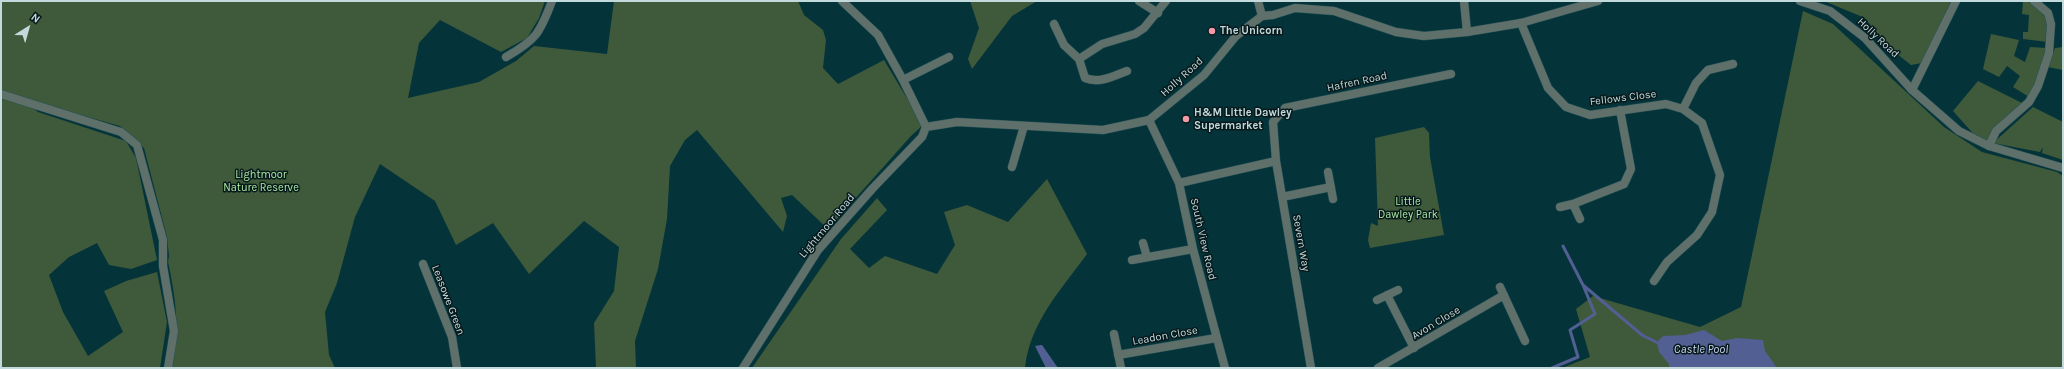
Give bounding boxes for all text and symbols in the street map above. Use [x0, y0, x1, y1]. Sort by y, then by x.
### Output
north arrow [8, 8, 48, 48]
text: N [28, 10, 43, 26]
street label: Holly Road [1854, 15, 1902, 61]
place label: The Unicorn [1220, 24, 1283, 38]
marker: The Unicorn [1207, 26, 1217, 36]
street label: Holly Road [1158, 55, 1206, 99]
street label: Hafren Road [1326, 69, 1388, 95]
street label: Fellows Close [1589, 87, 1657, 109]
place label: H&M Little Dawley Supermarket [1194, 106, 1292, 132]
marker: H&M Little Dawley Supermarket [1181, 114, 1191, 124]
park label: Lightmoor Nature Reserve [223, 168, 299, 194]
street label: Lightmoor Road [796, 191, 858, 261]
park label: Little Dawley Park [1378, 195, 1438, 221]
street label: South View Road [1187, 197, 1219, 281]
street label: Severn Way [1290, 214, 1312, 272]
street label: Leasowe Green [429, 263, 467, 337]
street label: Avon Close [1409, 303, 1463, 343]
street label: Leadon Close [1131, 324, 1199, 348]
water label: Castle Pool [1674, 343, 1728, 357]

